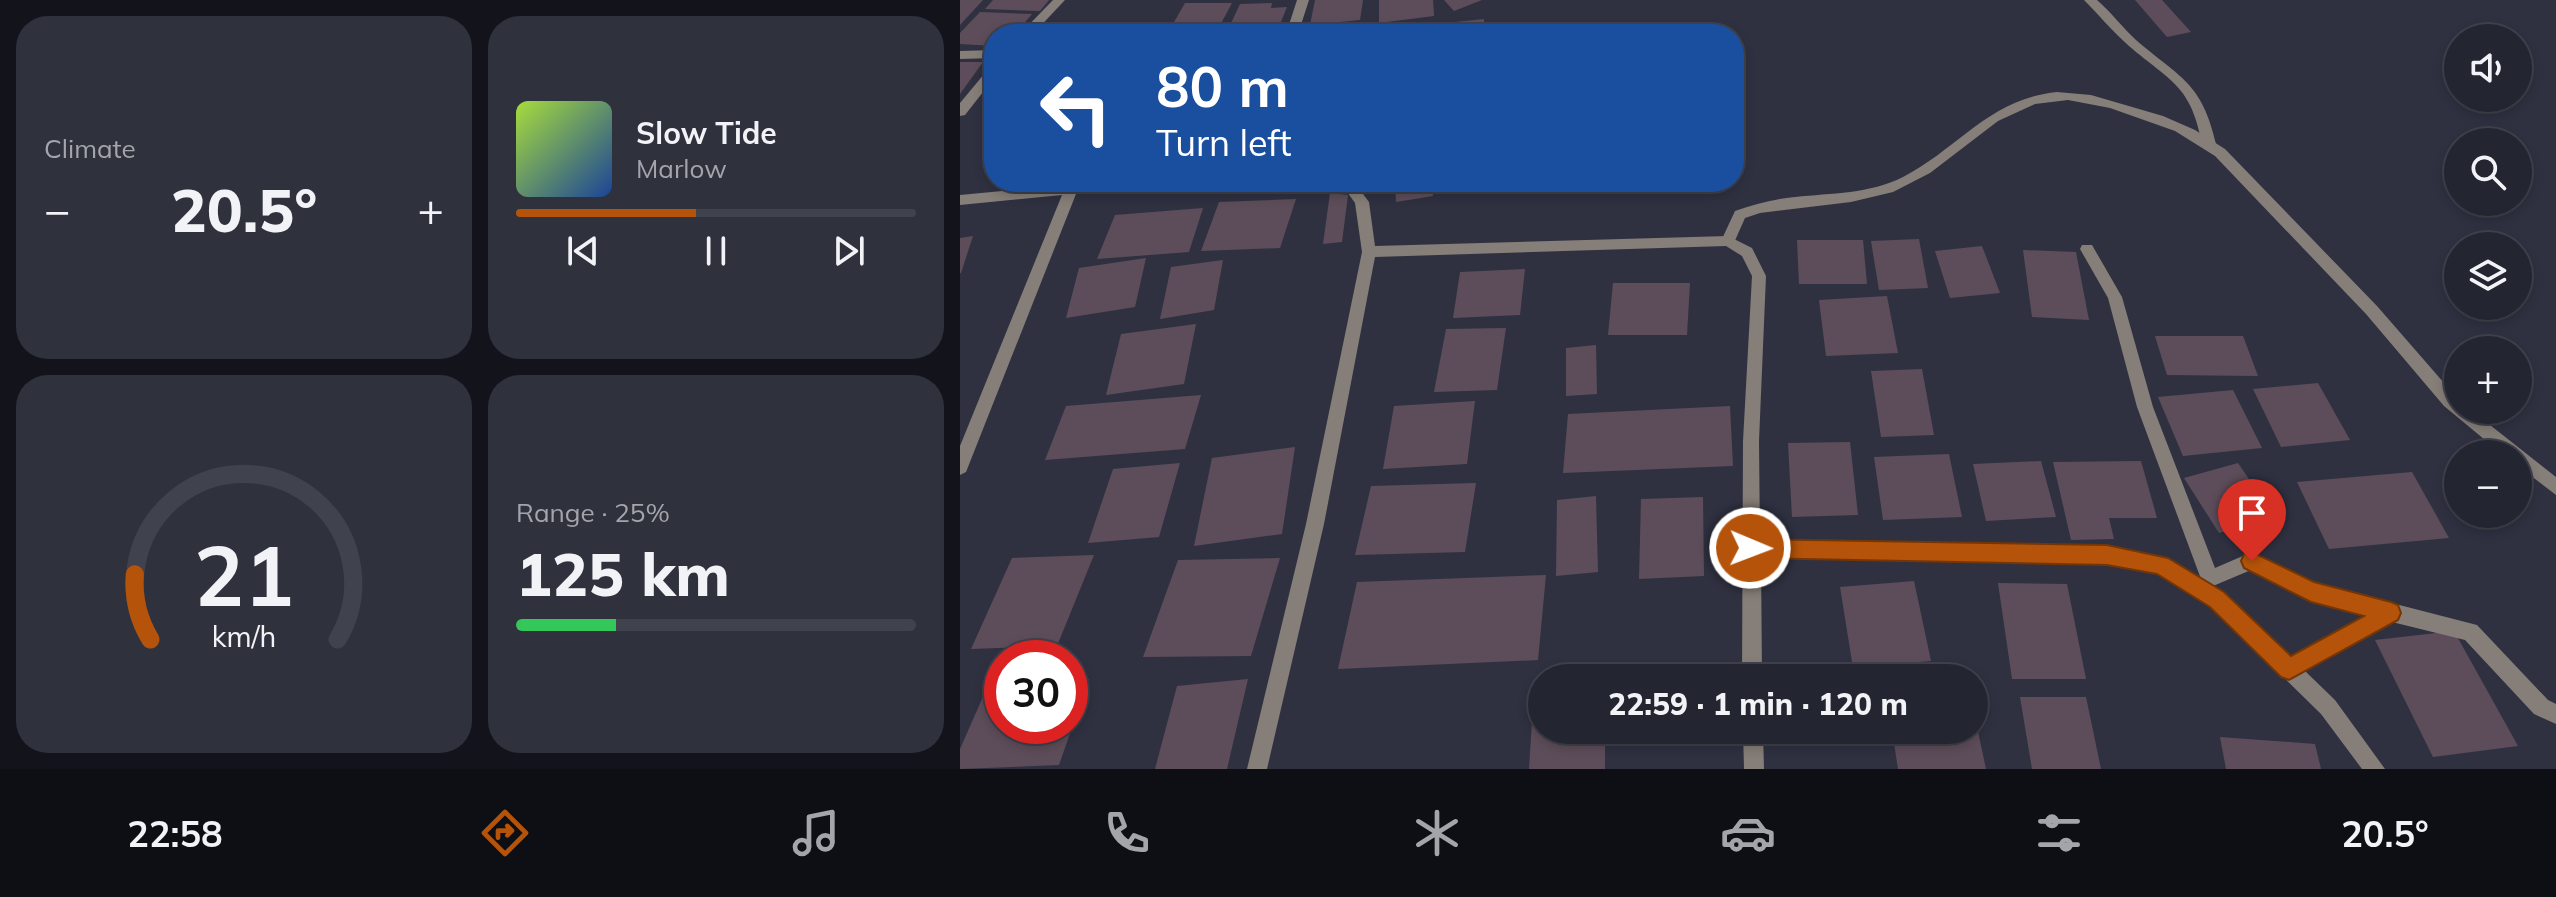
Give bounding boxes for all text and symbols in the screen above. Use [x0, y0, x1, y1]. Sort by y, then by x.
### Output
map controls [2444, 24, 2532, 528]
button: sound [2444, 24, 2532, 112]
text: 80 m [1156, 51, 1289, 121]
icon: left [1024, 56, 1128, 160]
text: Slow Tide [636, 114, 777, 152]
text: Turn left [1156, 120, 1292, 165]
button: search [2444, 128, 2532, 216]
text: Climate [44, 132, 136, 165]
text: Marlow [636, 152, 727, 185]
text: 20.5° [171, 172, 317, 247]
text: − [44, 182, 70, 237]
text: + [418, 182, 444, 237]
icon: previous [561, 229, 605, 273]
icon: pause [694, 229, 738, 273]
icon: next [827, 229, 871, 273]
button: layers [2444, 232, 2532, 320]
button: + [2444, 336, 2532, 424]
button: − [2444, 440, 2532, 528]
pin [2218, 479, 2286, 561]
icon: arrive [2230, 491, 2274, 535]
text: Range · 25% [516, 496, 670, 529]
position arrow [1708, 506, 1792, 590]
text: 21 [194, 521, 294, 626]
text: 125 km [516, 536, 730, 611]
text: km/h [212, 618, 276, 654]
speed limit sign: 30 [984, 640, 1088, 744]
text: 22:59 · 1 min · 120 m [1608, 685, 1908, 723]
icon: directions [477, 805, 533, 861]
icon: music [788, 805, 844, 861]
icon: phone [1099, 805, 1155, 861]
icon: climate [1409, 805, 1465, 861]
icon: car [1720, 805, 1776, 861]
icon: filters [2031, 805, 2087, 861]
text: 22:58 [127, 811, 223, 856]
text: 20.5° [2341, 811, 2429, 856]

